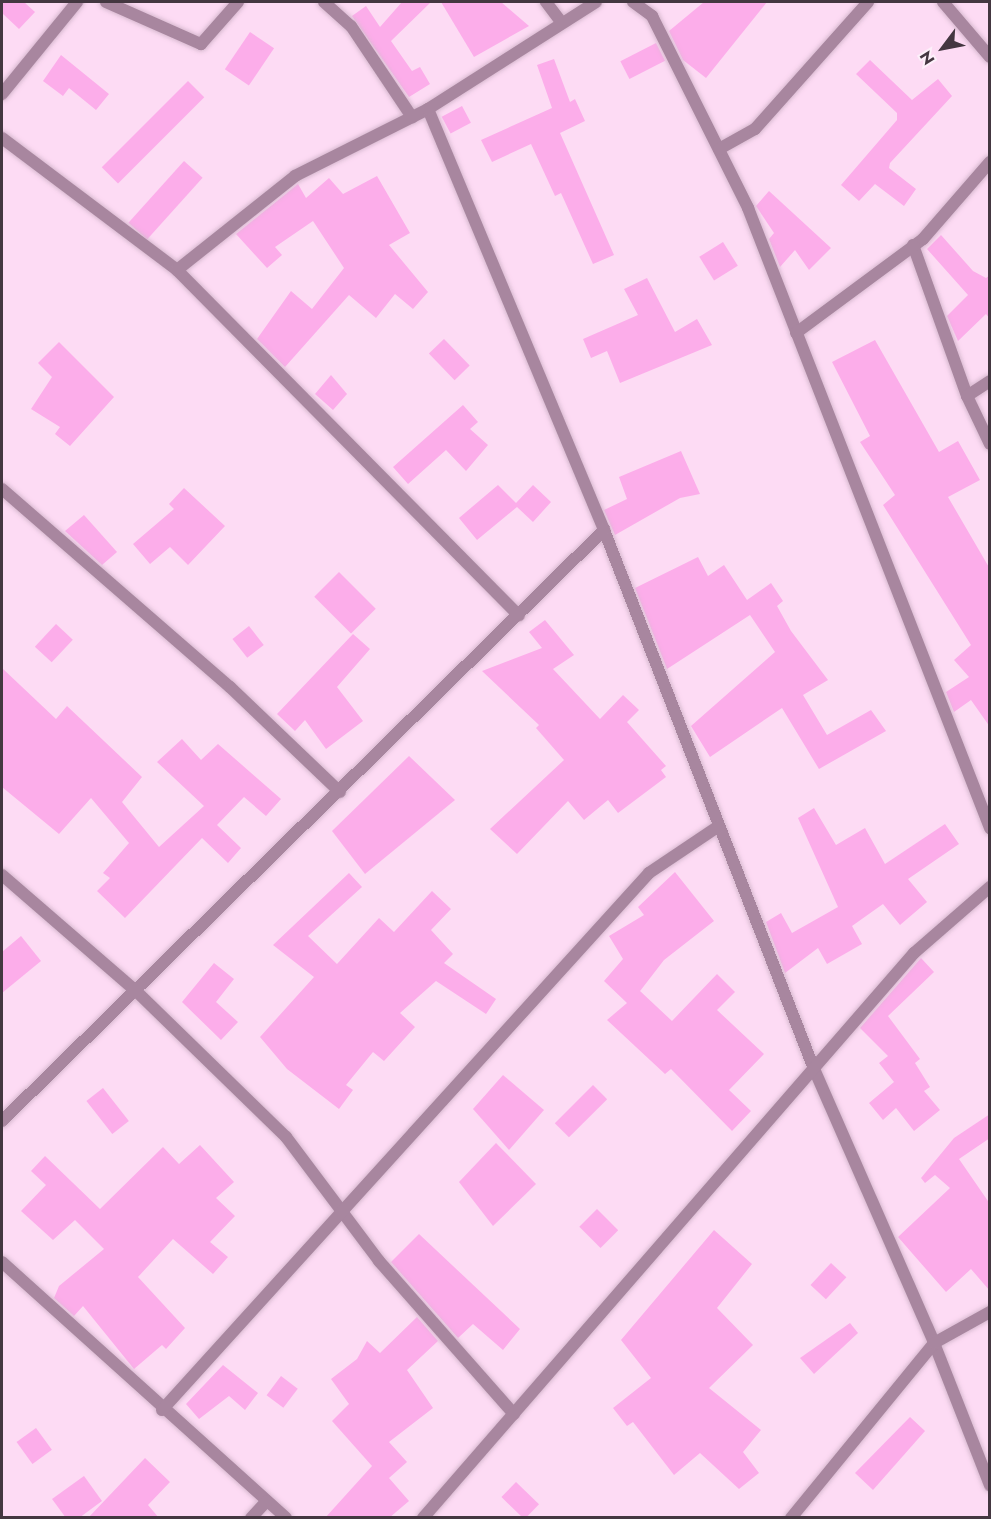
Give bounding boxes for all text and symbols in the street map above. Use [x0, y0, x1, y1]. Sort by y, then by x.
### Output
north arrow [913, 18, 973, 78]
text: N [914, 46, 940, 69]

